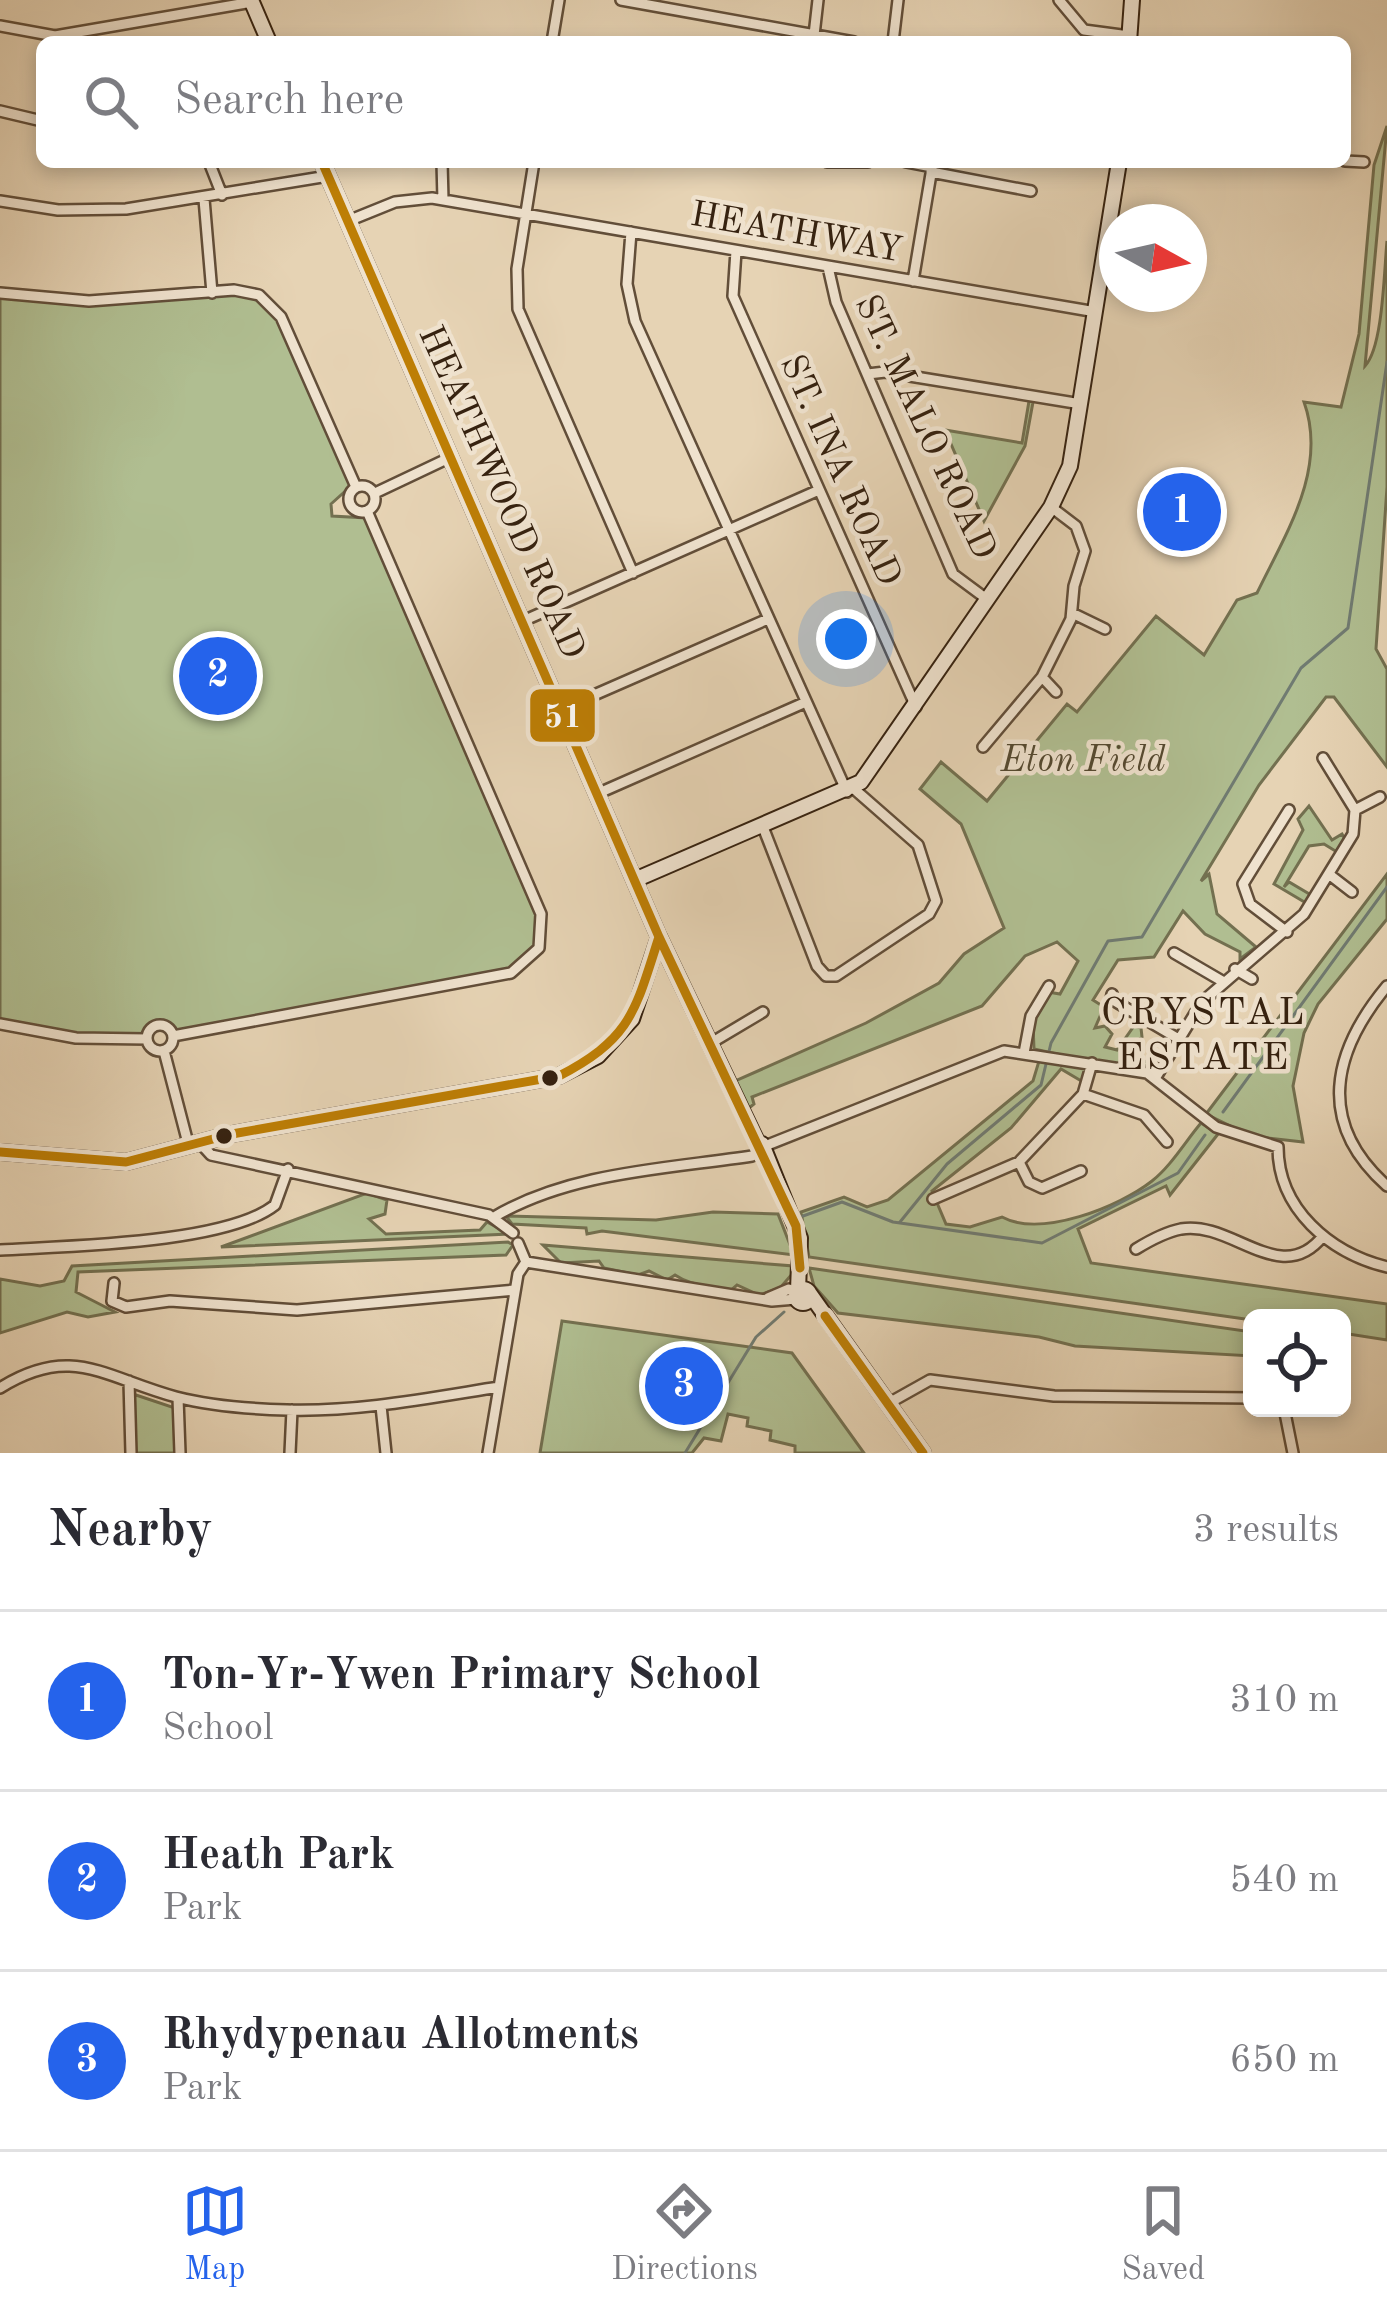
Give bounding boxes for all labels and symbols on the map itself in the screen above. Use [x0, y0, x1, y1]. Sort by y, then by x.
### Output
street label: HEATHWAY [687, 198, 905, 270]
north arrow [1099, 204, 1207, 312]
street label: ST. MALO ROAD [847, 290, 1001, 566]
street label: HEATHWOOD ROAD [410, 321, 590, 665]
street label: ST. INA ROAD [772, 350, 906, 592]
pin: 1 [1143, 467, 1221, 557]
your location [816, 609, 876, 669]
pin: 2 [179, 631, 257, 721]
line badge: 51 [528, 687, 597, 744]
text: 51 [544, 702, 582, 735]
park label: Eton Field [1000, 744, 1166, 780]
district label: CRYSTAL ESTATE [1101, 994, 1307, 1078]
unlabelled marker [539, 1067, 561, 1089]
unlabelled marker [213, 1125, 235, 1147]
pin: 3 [645, 1341, 723, 1431]

